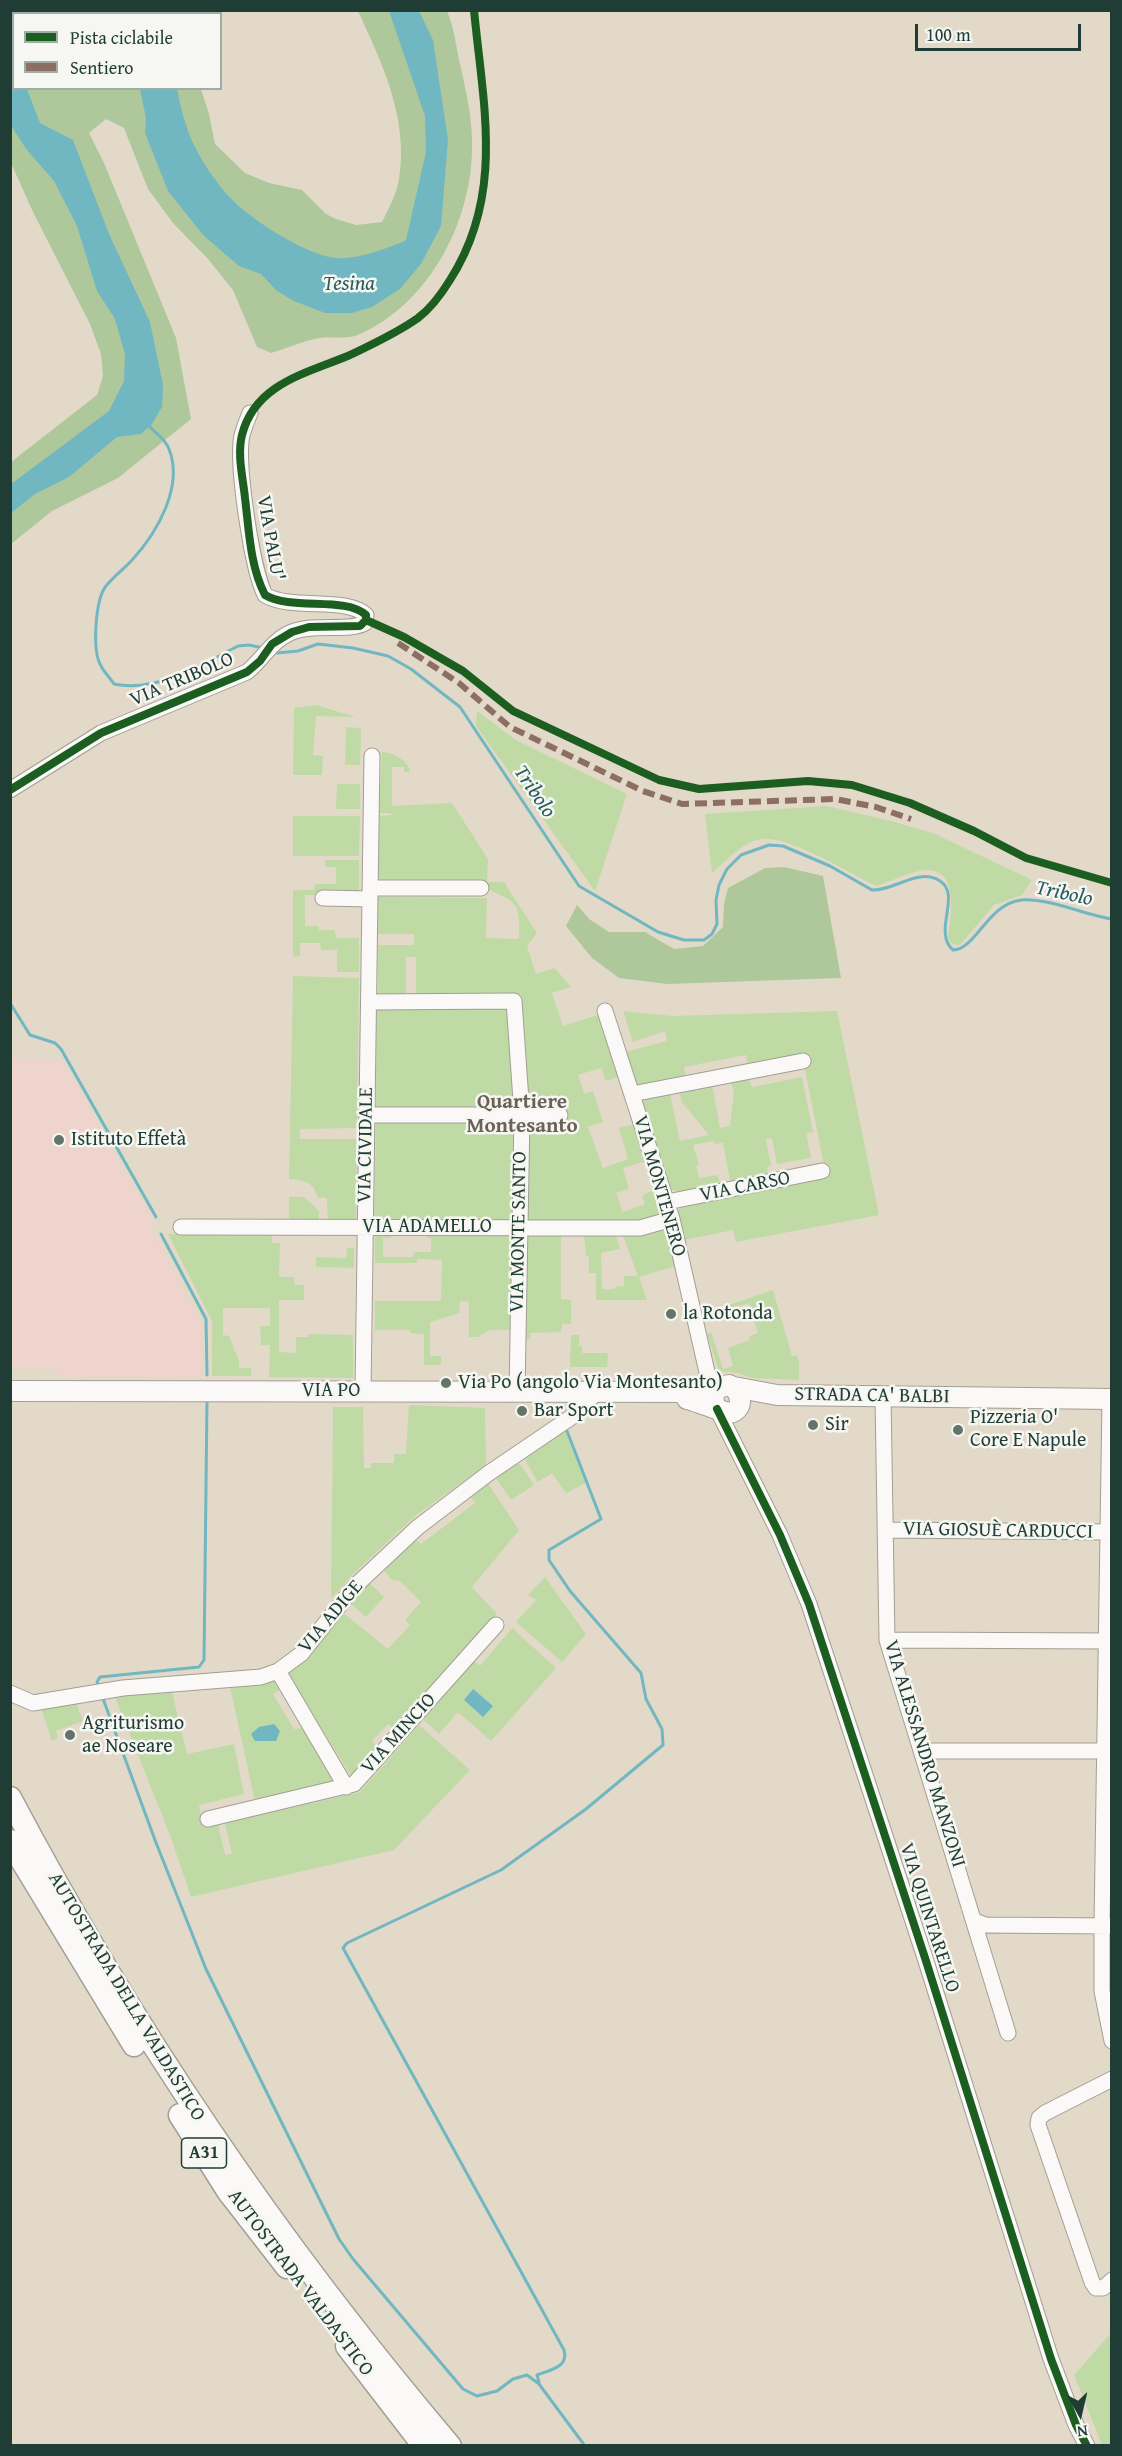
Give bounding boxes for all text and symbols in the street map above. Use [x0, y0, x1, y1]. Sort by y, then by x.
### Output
legend [12, 12, 222, 90]
scale bar [918, 12, 1084, 50]
text: 100 m [926, 21, 971, 48]
text: Pista ciclabile [70, 24, 173, 51]
text: Sentiero [70, 54, 134, 81]
water label: Tesina [323, 272, 375, 298]
street label: VIA PALU' [251, 494, 289, 582]
street label: VIA TRIBOLO [127, 647, 237, 713]
water label: Tribolo [507, 761, 561, 823]
water label: Tribolo [1033, 876, 1095, 912]
street label: VIA CIVIDALE [353, 1087, 379, 1203]
district label: Quartiere Montesanto [466, 1090, 578, 1140]
street label: VIA MONTENERO [627, 1113, 691, 1259]
place label: Istituto Effetà [71, 1128, 186, 1152]
marker: Istituto Effetà [52, 1133, 66, 1147]
street label: VIA MONTE SANTO [506, 1151, 532, 1313]
street label: VIA CARSO [698, 1166, 792, 1208]
street label: VIA ADAMELLO [362, 1215, 492, 1239]
place label: la Rotonda [683, 1302, 773, 1326]
marker: la Rotonda [664, 1307, 678, 1321]
place label: Via Po (angolo Via Montesanto) [458, 1371, 723, 1395]
marker: Via Po (angolo Via Montesanto) [439, 1376, 453, 1390]
street label: VIA PO [302, 1379, 360, 1403]
street label: STRADA CA' BALBI [794, 1383, 950, 1409]
place label: Bar Sport [534, 1399, 614, 1423]
marker: Bar Sport [515, 1404, 529, 1418]
place label: Pizzeria O' Core E Napule [970, 1406, 1086, 1453]
place label: Sir [825, 1413, 849, 1437]
marker: Sir [806, 1418, 820, 1432]
marker: Pizzeria O' Core E Napule [951, 1423, 965, 1437]
street label: VIA GIOSUÈ CARDUCCI [903, 1517, 1093, 1545]
street label: VIA ADIGE [293, 1576, 369, 1658]
street label: VIA ALESSANDRO MANZONI [878, 1638, 970, 1870]
street label: VIA MINCIO [356, 1689, 442, 1779]
place label: Agriturismo ae Noseare [82, 1712, 184, 1759]
marker: Agriturismo ae Noseare [63, 1728, 77, 1742]
street label: VIA QUINTARELLO [894, 1840, 964, 1996]
street label: AUTOSTRADA DELLA VALDASTICO [42, 1868, 210, 2126]
road number: A31 [182, 2138, 226, 2168]
street label: AUTOSTRADA VALDASTICO [222, 2185, 378, 2381]
north arrow [1050, 2384, 1110, 2444]
text: N [1076, 2419, 1089, 2444]

